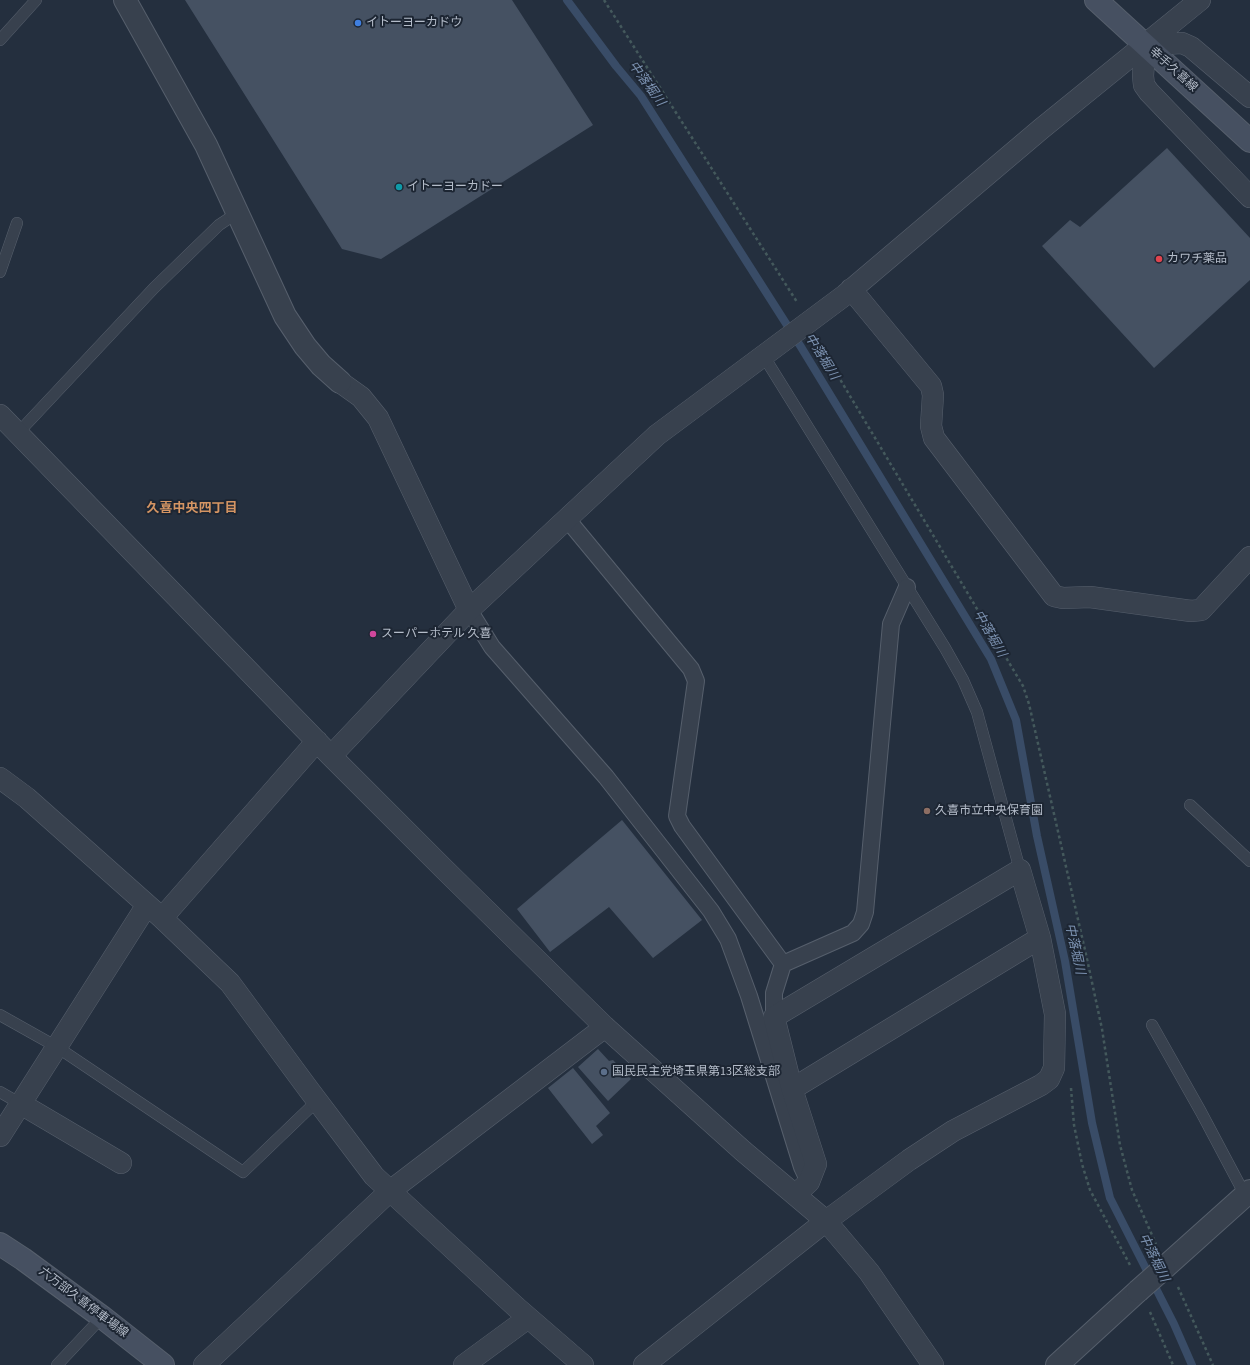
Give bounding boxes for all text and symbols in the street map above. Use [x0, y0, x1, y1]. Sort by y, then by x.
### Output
place label: イトーヨーカドウ [366, 16, 462, 30]
marker: イトーヨーカドウ [353, 18, 363, 28]
street label: 幸手久喜線 [1146, 45, 1200, 95]
water label: 中落堀川 [624, 58, 668, 110]
place label: イトーヨーカドー [407, 180, 503, 194]
marker: イトーヨーカドー [394, 182, 404, 192]
place label: カワチ薬品 [1167, 252, 1227, 266]
marker: カワチ薬品 [1154, 254, 1164, 264]
water label: 中落堀川 [801, 331, 841, 383]
district label: 久喜中央四丁目 [147, 501, 237, 517]
water label: 中落堀川 [969, 608, 1009, 660]
place label: スーパーホテル 久喜 [381, 627, 491, 641]
marker: スーパーホテル 久喜 [368, 629, 378, 639]
place label: 久喜市立中央保育園 [935, 804, 1043, 818]
marker: 久喜市立中央保育園 [922, 806, 932, 816]
water label: 中落堀川 [1061, 922, 1087, 976]
place label: 国民民主党埼玉県第13区総支部 [612, 1065, 780, 1079]
marker: 国民民主党埼玉県第13区総支部 [599, 1067, 609, 1077]
water label: 中落堀川 [1135, 1231, 1171, 1285]
street label: 六万部久喜停車場線 [36, 1265, 130, 1341]

